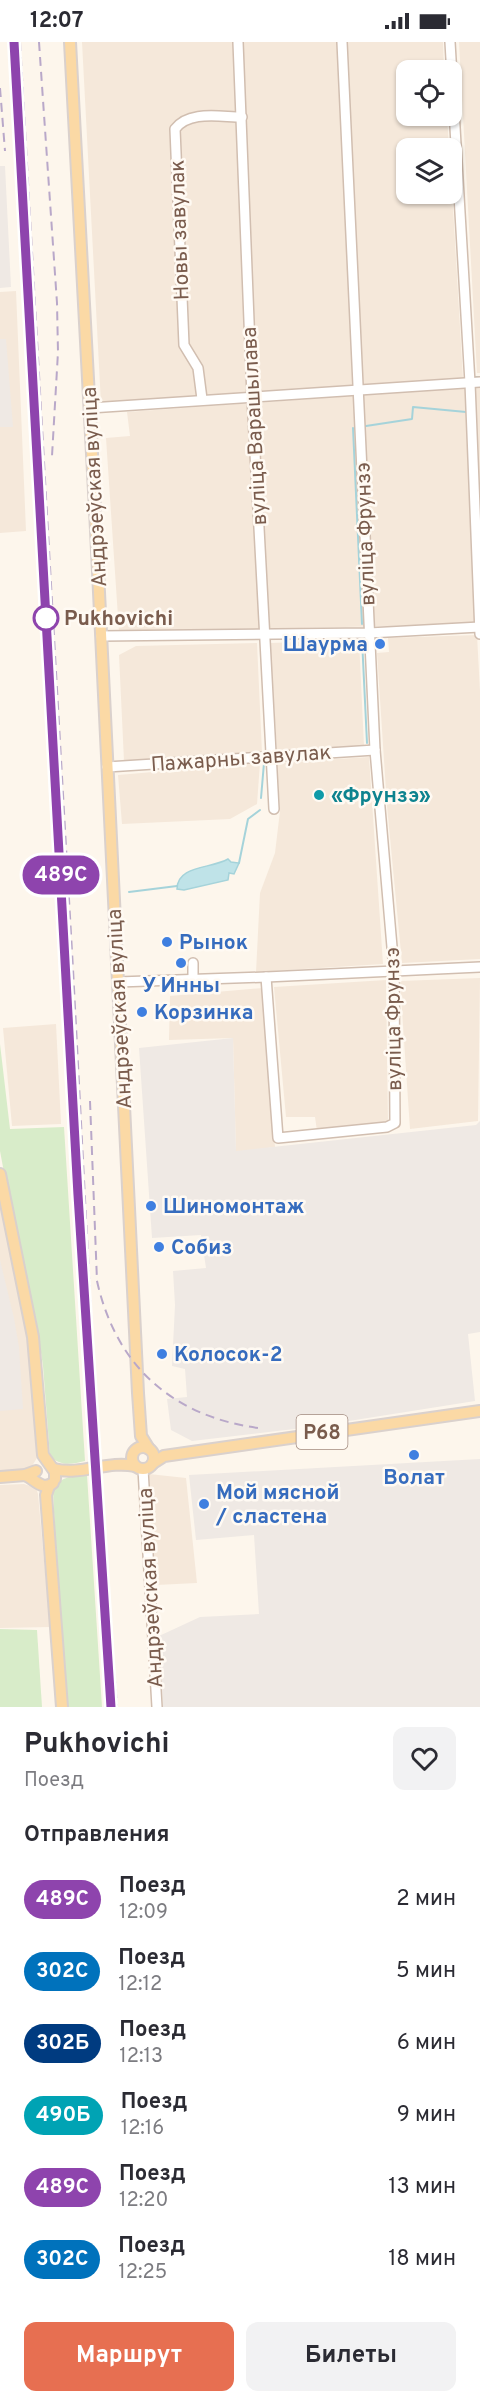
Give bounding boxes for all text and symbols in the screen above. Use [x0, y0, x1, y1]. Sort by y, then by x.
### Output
text: 12:07 [30, 8, 83, 35]
map controls [396, 60, 462, 204]
button: locate [396, 60, 462, 126]
button: layers [396, 138, 462, 204]
street label: Новы завулак [165, 159, 196, 301]
street label: вуліца Варашылава [237, 326, 274, 526]
street label: Андрэеўская вуліца [77, 386, 114, 588]
street label: вуліца Фрунзэ [351, 462, 382, 606]
marker: Pukhovichi [33, 605, 59, 631]
place label: Pukhovichi [64, 606, 173, 633]
place label: Шаурма [283, 632, 368, 659]
marker: Шаурма [373, 637, 387, 651]
street label: Пажарны завулак [150, 740, 332, 779]
place label: «Фрунзэ» [331, 783, 431, 810]
marker: «Фрунзэ» [312, 788, 326, 802]
line badge: 489С [19, 856, 103, 894]
text: 489С [35, 862, 88, 889]
street label: Андрэеўская вуліца [102, 908, 139, 1110]
place label: Рынок [179, 930, 248, 957]
marker: Рынок [160, 935, 174, 949]
street label: вуліца Фрунзэ [380, 947, 409, 1091]
marker: У Инны [174, 956, 188, 970]
place label: У Инны [142, 973, 220, 1000]
place label: Корзинка [154, 1000, 253, 1027]
marker: Корзинка [135, 1005, 149, 1019]
place label: Шиномонтаж [163, 1194, 304, 1221]
marker: Шиномонтаж [144, 1199, 158, 1213]
place label: Собиз [171, 1235, 232, 1262]
marker: Собиз [152, 1240, 166, 1254]
place label: Колосок-2 [174, 1342, 283, 1369]
marker: Колосок-2 [155, 1347, 169, 1361]
road number: Р68 [296, 1415, 348, 1449]
marker: Волат [407, 1448, 421, 1462]
place label: Волат [383, 1465, 445, 1492]
place label: Мой мясной / сластена [215, 1480, 339, 1531]
street label: Андрэеўская вуліца [133, 1487, 170, 1689]
marker: Мой мясной / сластена [197, 1497, 211, 1511]
text: Pukhovichi [24, 1727, 170, 1763]
button: heart [393, 1727, 456, 1790]
text: Поезд [24, 1768, 84, 1794]
text: Отправления [24, 1822, 169, 1849]
text: Поезд [119, 1873, 186, 1900]
text: 489С [36, 1886, 89, 1913]
text: 2 мин [396, 1886, 456, 1913]
text: 12:09 [119, 1900, 168, 1926]
text: Поезд [118, 1945, 185, 1972]
text: 302С [36, 1958, 88, 1985]
text: 5 мин [396, 1958, 456, 1985]
text: 12:12 [118, 1972, 162, 1998]
text: Поезд [119, 2017, 186, 2044]
text: 302Б [36, 2030, 89, 2057]
text: 6 мин [397, 2030, 456, 2057]
text: 12:13 [119, 2044, 163, 2070]
text: Поезд [121, 2089, 187, 2116]
text: 490Б [36, 2102, 91, 2129]
text: 9 мин [397, 2102, 456, 2129]
text: 12:16 [121, 2116, 164, 2142]
text: Поезд [119, 2161, 186, 2188]
text: 489С [36, 2174, 89, 2201]
text: 13 мин [388, 2174, 456, 2201]
text: 12:20 [119, 2188, 168, 2214]
text: Поезд [118, 2233, 185, 2260]
text: 302С [36, 2246, 88, 2273]
text: 18 мин [388, 2246, 456, 2273]
text: 12:25 [118, 2260, 167, 2286]
button: Маршрут [24, 2322, 234, 2391]
button: Билеты [246, 2322, 456, 2391]

